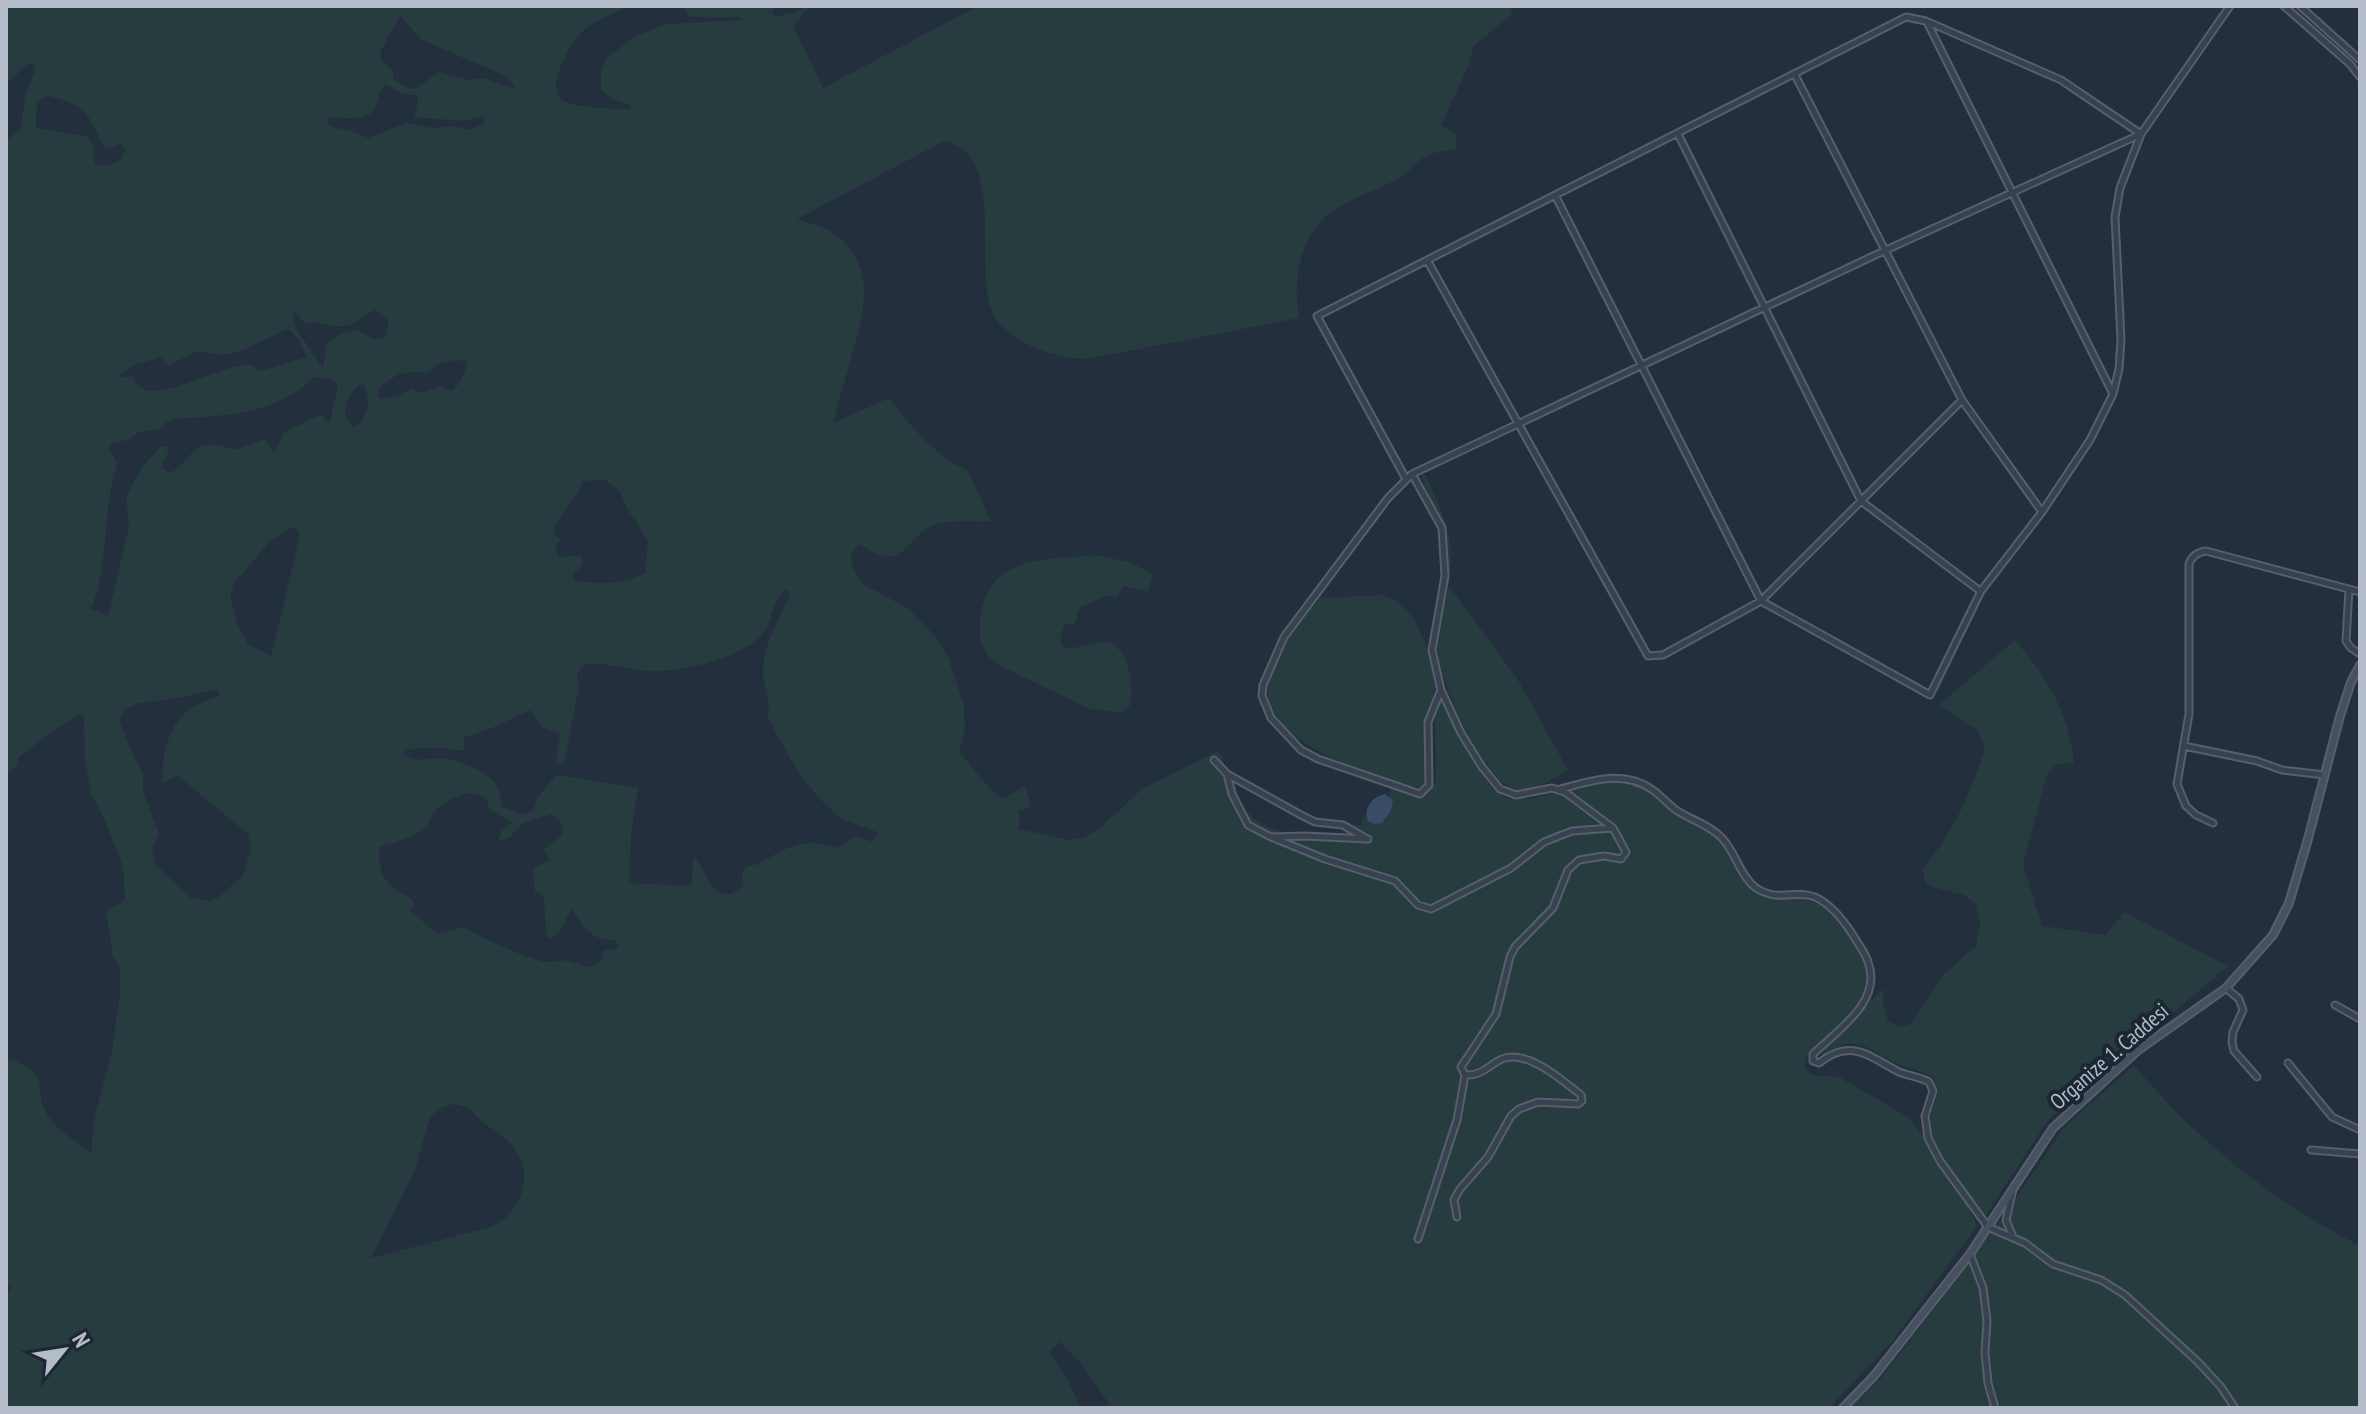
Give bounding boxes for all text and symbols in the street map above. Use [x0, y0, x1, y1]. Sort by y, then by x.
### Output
street label: Organize 1. Caddesi [2044, 997, 2174, 1115]
north arrow [24, 1310, 104, 1390]
text: N [66, 1328, 96, 1352]

